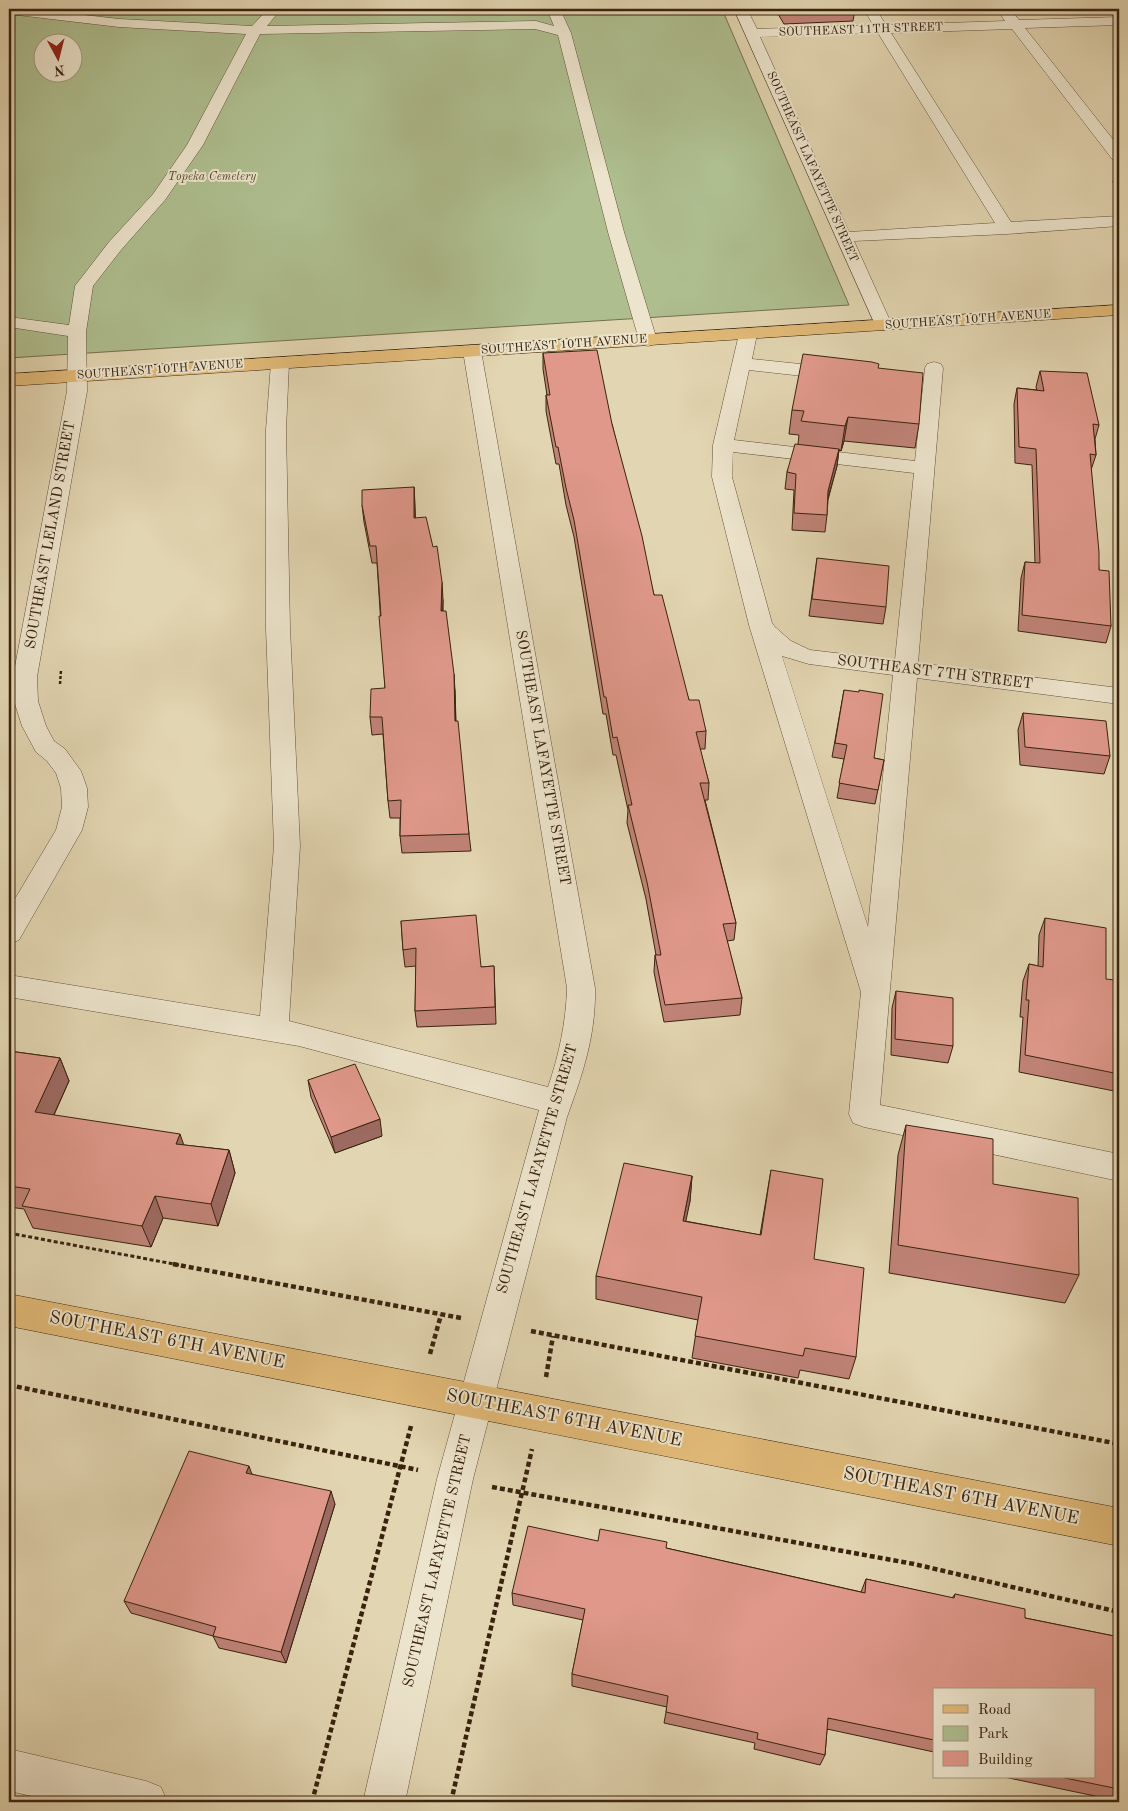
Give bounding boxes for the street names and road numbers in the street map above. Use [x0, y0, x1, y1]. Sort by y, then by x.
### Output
street label: SOUTHEAST 11TH STREET [778, 21, 944, 39]
street label: SOUTHEAST LAFAYETTE STREET [764, 70, 860, 264]
street label: SOUTHEAST 10TH AVENUE [884, 308, 1052, 332]
street label: SOUTHEAST 10TH AVENUE [480, 333, 648, 357]
street label: SOUTHEAST 10TH AVENUE [76, 358, 244, 382]
street label: SOUTHEAST LELAND STREET [24, 420, 78, 650]
street label: SOUTHEAST LAFAYETTE STREET [512, 629, 572, 887]
street label: SOUTHEAST 7TH STREET [836, 654, 1034, 692]
street label: SOUTHEAST LAFAYETTE STREET [495, 1042, 581, 1296]
street label: SOUTHEAST 6TH AVENUE [48, 1308, 286, 1372]
street label: SOUTHEAST 6TH AVENUE [445, 1386, 683, 1450]
street label: SOUTHEAST LAFAYETTE STREET [402, 1433, 474, 1689]
street label: SOUTHEAST 6TH AVENUE [842, 1464, 1080, 1528]

